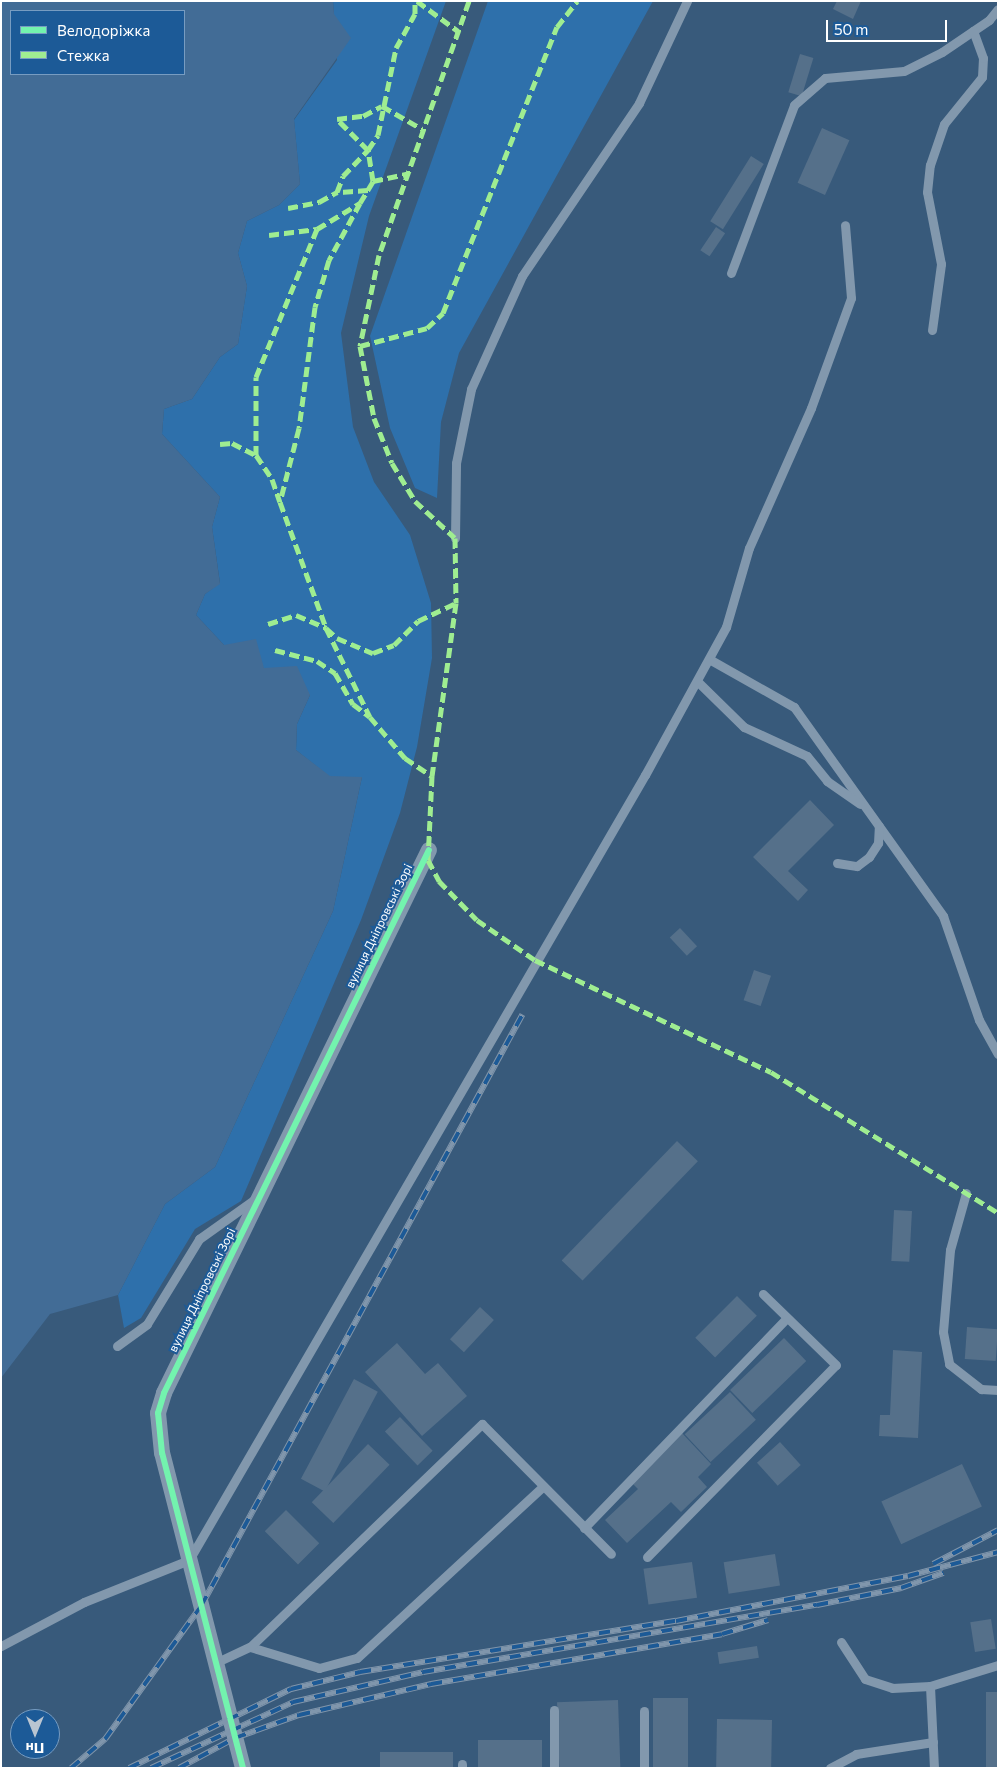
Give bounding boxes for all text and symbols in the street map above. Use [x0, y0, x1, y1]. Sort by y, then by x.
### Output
legend [10, 10, 185, 75]
scale bar [829, 10, 950, 42]
text: 50 m [834, 20, 868, 38]
text: Велодоріжка [57, 21, 150, 39]
text: Стежка [57, 46, 110, 64]
street label: вулиця Дніпровські Зорі [343, 862, 415, 990]
street label: вулиця Дніпровські Зорі [166, 1226, 238, 1354]
north arrow [10, 1709, 60, 1759]
text: Пн [26, 1740, 44, 1757]

